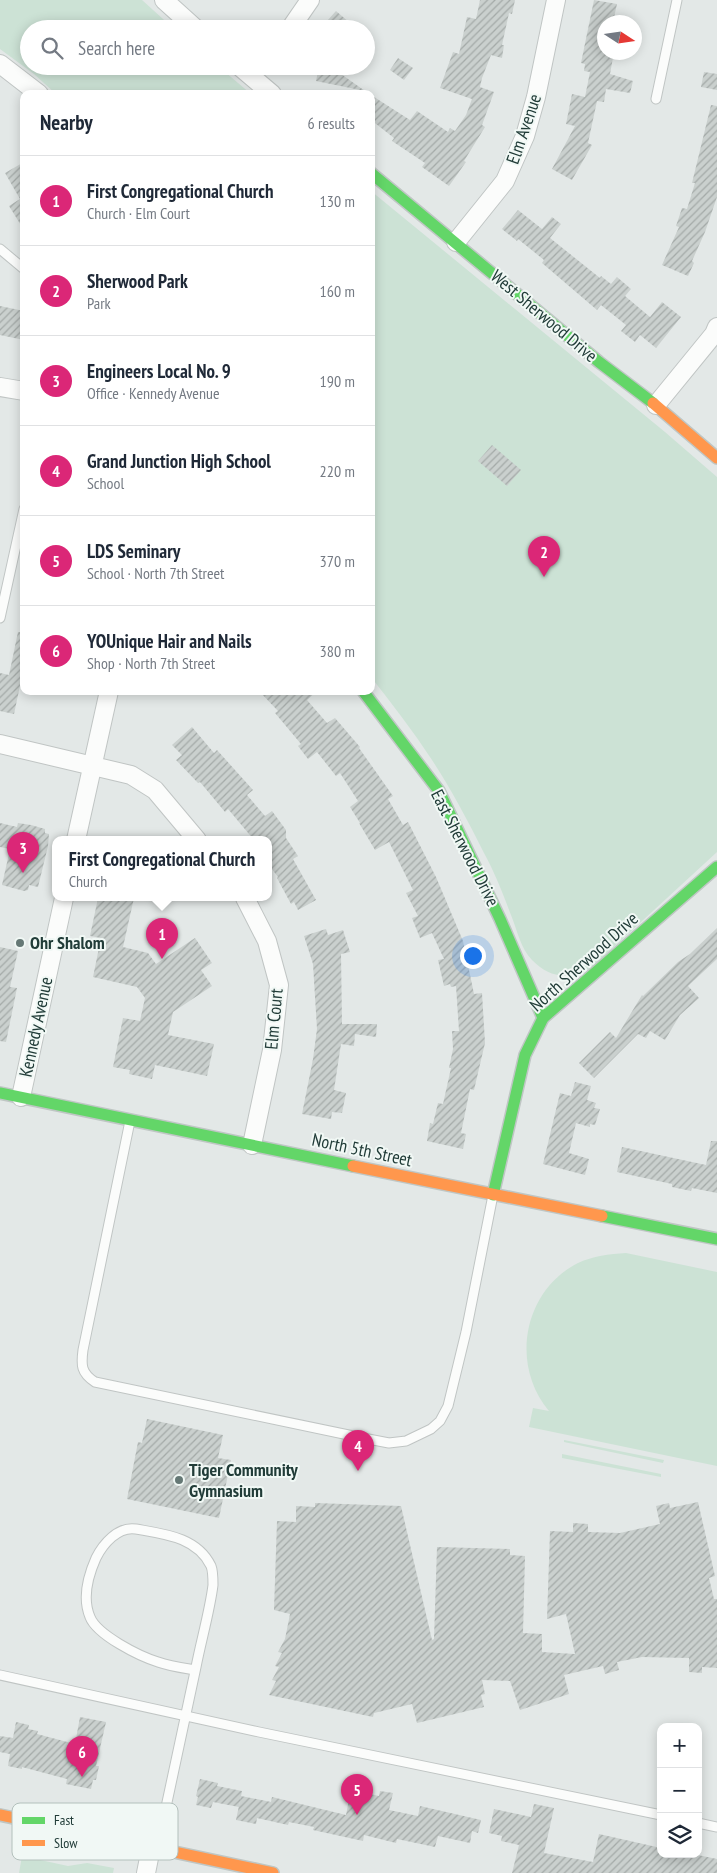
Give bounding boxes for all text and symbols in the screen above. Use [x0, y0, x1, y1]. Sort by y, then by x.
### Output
north arrow [597, 15, 642, 60]
search box [20, 20, 375, 75]
icon: search [38, 34, 66, 62]
text: Search here [78, 36, 155, 60]
street label: Elm Avenue [501, 91, 546, 167]
text: Nearby [40, 109, 93, 136]
text: 6 results [308, 113, 355, 133]
text: First Congregational Church [87, 179, 274, 203]
text: 1 [52, 191, 60, 211]
text: 130 m [320, 191, 355, 211]
text: Church · Elm Court [87, 203, 190, 223]
street label: West Sherwood Drive [486, 264, 602, 367]
text: Sherwood Park [87, 269, 188, 293]
text: 2 [52, 281, 60, 301]
text: 160 m [320, 281, 355, 301]
text: Park [87, 293, 111, 313]
text: Engineers Local No. 9 [87, 359, 231, 383]
text: 3 [52, 371, 60, 391]
text: 190 m [320, 371, 355, 391]
text: Office · Kennedy Avenue [87, 383, 220, 403]
text: Grand Junction High School [87, 449, 271, 473]
text: 4 [52, 461, 60, 481]
text: 220 m [320, 461, 355, 481]
text: School [87, 473, 124, 493]
pin: 2 [528, 536, 560, 577]
text: LDS Seminary [87, 539, 180, 563]
text: 5 [52, 551, 60, 571]
text: 370 m [320, 551, 355, 571]
text: School · North 7th Street [87, 563, 224, 583]
text: YOUnique Hair and Nails [87, 629, 252, 653]
text: 6 [52, 641, 60, 661]
text: 380 m [320, 641, 355, 661]
text: Shop · North 7th Street [87, 653, 215, 673]
street label: East Sherwood Drive [426, 785, 505, 910]
pin: 3 [7, 832, 39, 873]
popup [52, 836, 272, 901]
text: First Congregational Church [69, 847, 255, 871]
text: Church [69, 871, 107, 891]
street label: North Sherwood Drive [525, 907, 643, 1016]
pin: 1 [146, 918, 178, 959]
place label: Ohr Shalom [30, 931, 105, 954]
marker: Ohr Shalom [14, 937, 26, 949]
your location [460, 943, 486, 969]
street label: Kennedy Avenue [14, 975, 57, 1079]
street label: Elm Court [259, 987, 288, 1050]
street label: North 5th Street [310, 1128, 414, 1171]
pin: 4 [342, 1430, 374, 1471]
place label: Tiger Community Gymnasium [189, 1458, 299, 1502]
marker: Tiger Community Gymnasium [173, 1474, 185, 1486]
map controls [657, 1723, 702, 1858]
button: + [657, 1723, 702, 1768]
pin: 6 [66, 1736, 98, 1777]
button: − [657, 1768, 702, 1813]
pin: 5 [341, 1774, 373, 1815]
legend [12, 1803, 178, 1860]
text: Fast [54, 1811, 74, 1829]
button: layers [657, 1813, 702, 1858]
text: Slow [54, 1834, 78, 1852]

